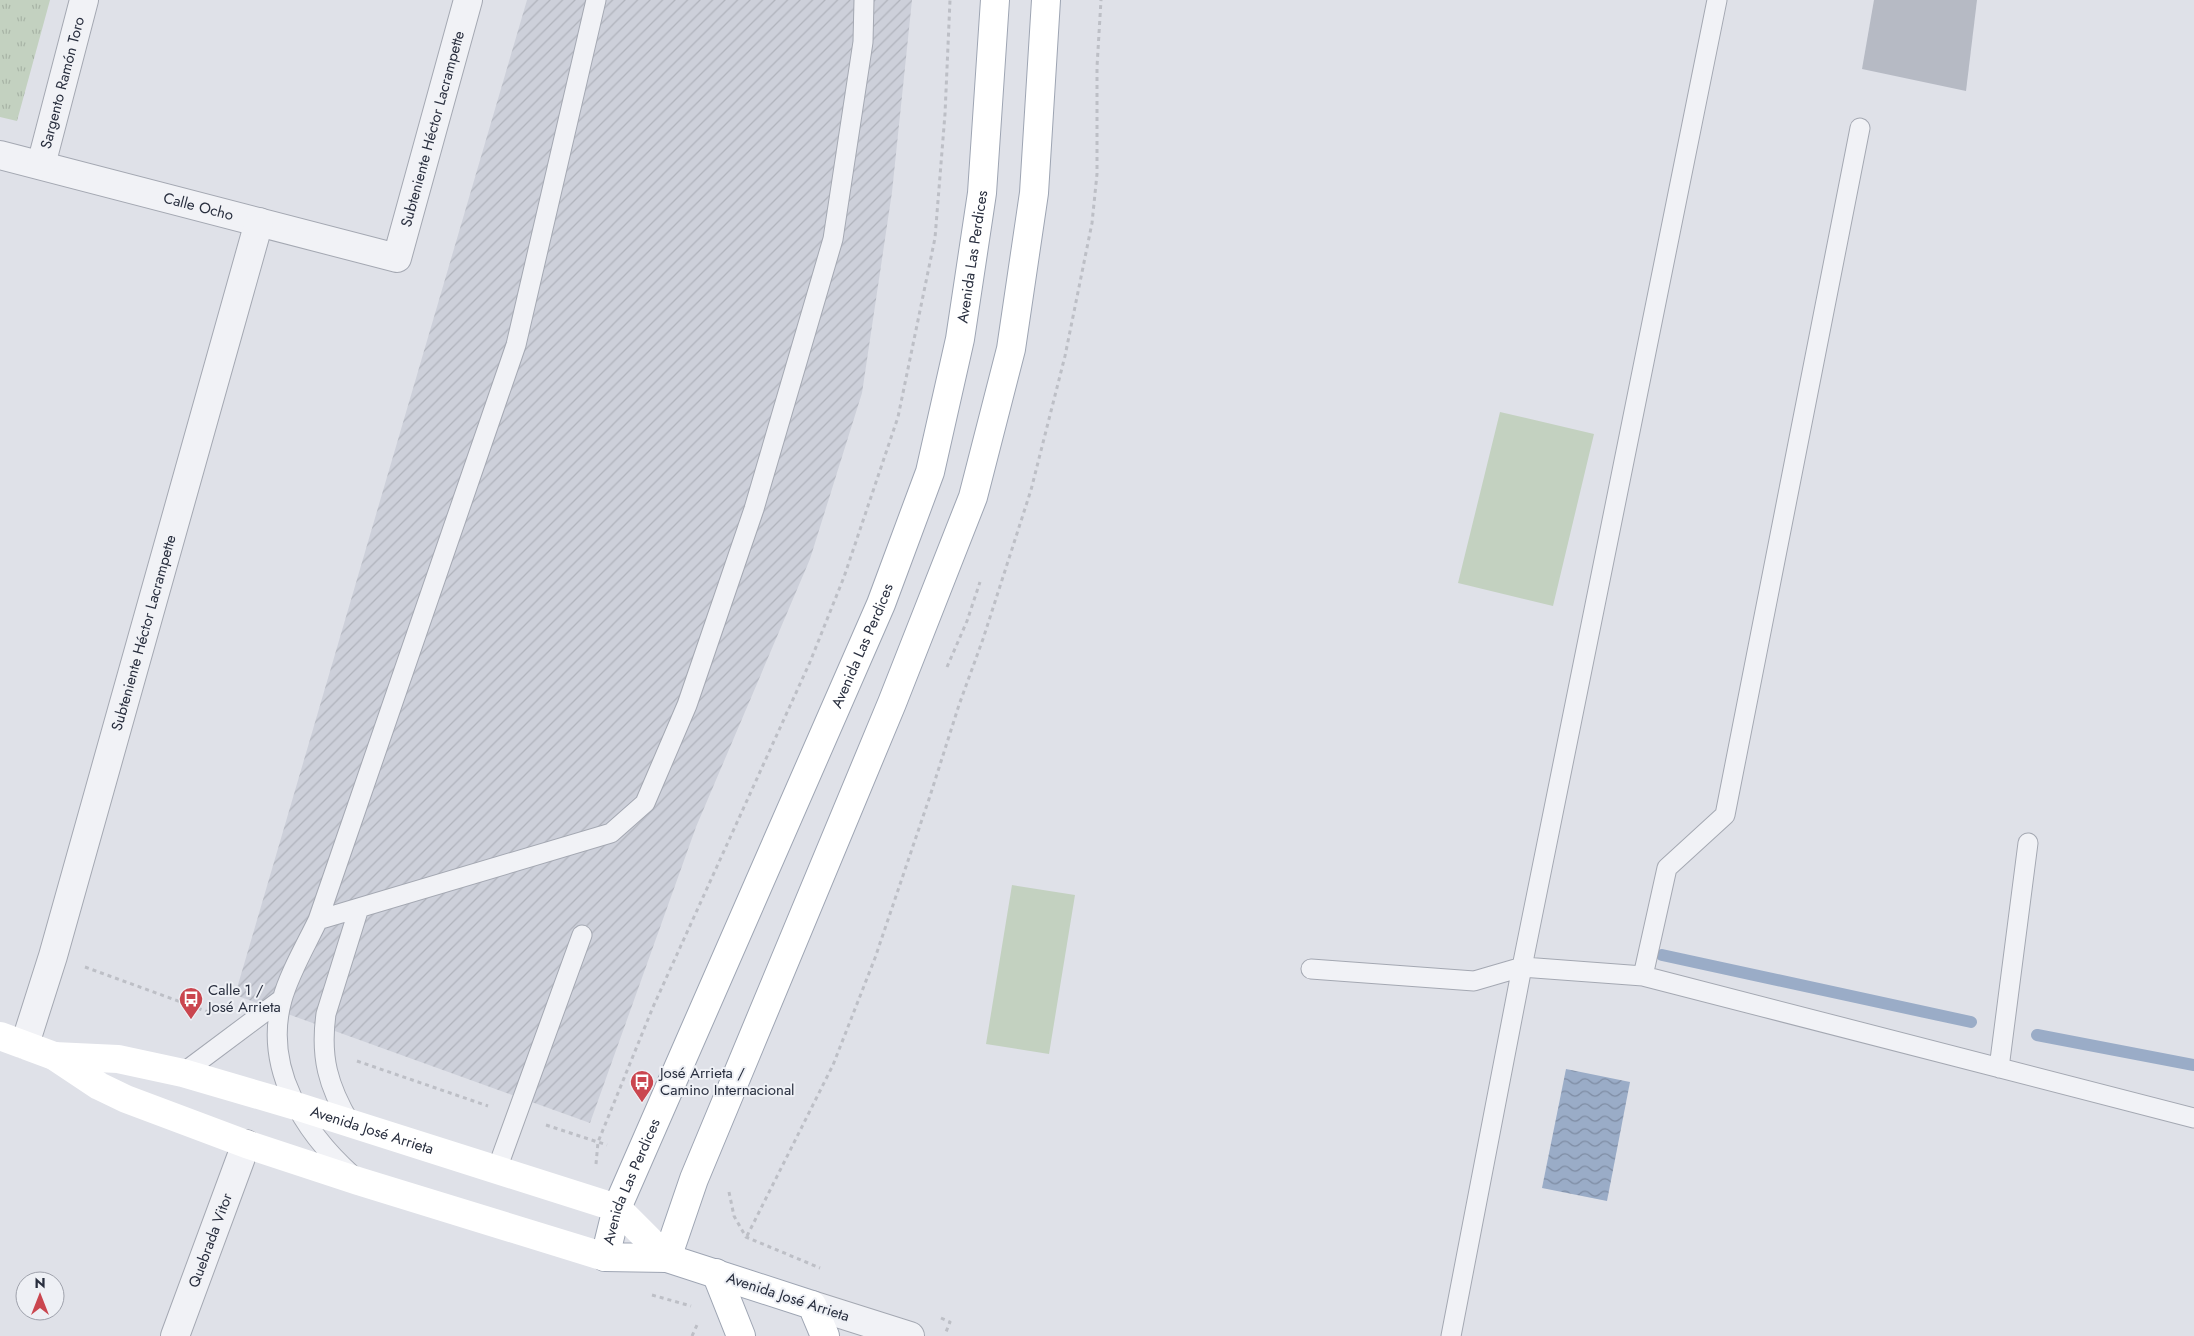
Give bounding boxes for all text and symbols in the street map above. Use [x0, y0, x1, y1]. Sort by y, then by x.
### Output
street label: Sargento Ramón Toro [35, 14, 90, 151]
street label: Subteniente Héctor Lacrampette [395, 28, 470, 230]
street label: Calle Ocho [161, 187, 236, 226]
street label: Avenida Las Perdices [952, 189, 993, 325]
street label: Subteniente Héctor Lacrampette [106, 532, 182, 733]
street label: Avenida Las Perdices [826, 580, 899, 712]
place label: Calle 1 / José Arrieta [206, 979, 281, 1018]
bus stop icon: Calle 1 / José Arrieta [178, 986, 204, 1020]
place label: José Arrieta / Camino Internacional [658, 1062, 795, 1101]
bus stop icon: José Arrieta / Camino Internacional [629, 1069, 655, 1103]
street label: Avenida José Arrieta [308, 1100, 436, 1160]
street label: Avenida Las Perdices [597, 1115, 666, 1247]
street label: Quebrada Vitor [183, 1189, 238, 1291]
street label: Avenida José Arrieta [724, 1267, 852, 1327]
north arrow [15, 1271, 65, 1321]
text: N [34, 1273, 46, 1293]

